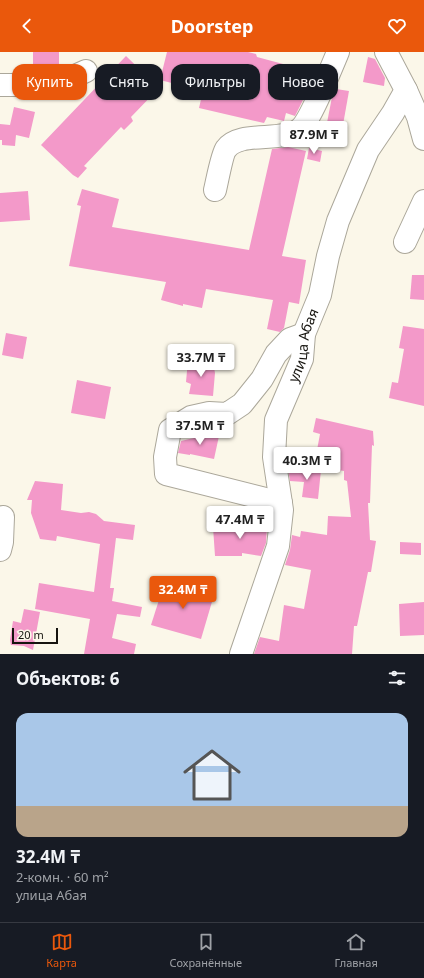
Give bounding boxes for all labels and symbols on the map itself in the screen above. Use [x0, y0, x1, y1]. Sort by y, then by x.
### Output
pin: 87.9M ₸ [277, 121, 351, 155]
street label: улица Абая [283, 305, 323, 385]
pin: 33.7M ₸ [164, 344, 238, 378]
pin: 37.5M ₸ [163, 412, 237, 446]
pin: 40.3M ₸ [270, 447, 344, 481]
pin: 47.4M ₸ [203, 506, 277, 540]
pin: 32.4M ₸ [146, 576, 220, 610]
scale bar [12, 626, 58, 645]

